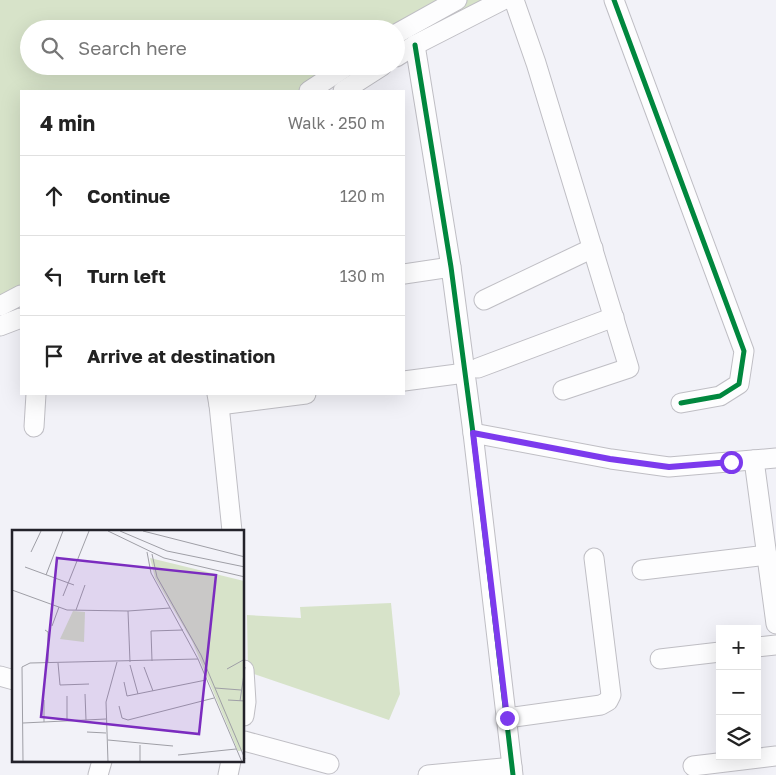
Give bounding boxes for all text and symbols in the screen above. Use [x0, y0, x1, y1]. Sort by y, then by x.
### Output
search box [20, 20, 405, 75]
icon: search [38, 34, 66, 62]
text: Search here [78, 36, 187, 59]
text: 4 min [40, 110, 95, 136]
text: Walk · 250 m [288, 113, 385, 133]
icon: ahead [40, 182, 68, 210]
text: Continue [87, 184, 170, 207]
text: 120 m [340, 186, 385, 206]
icon: left [40, 262, 68, 290]
text: Turn left [87, 264, 166, 287]
text: 130 m [340, 266, 385, 286]
icon: arrive [40, 342, 68, 370]
text: Arrive at destination [87, 344, 275, 367]
route start [720, 451, 743, 474]
inset map [12, 530, 245, 762]
map controls [716, 625, 761, 760]
button: + [716, 625, 761, 670]
button: − [716, 670, 761, 715]
route end [496, 707, 519, 730]
button: layers [716, 715, 761, 760]

